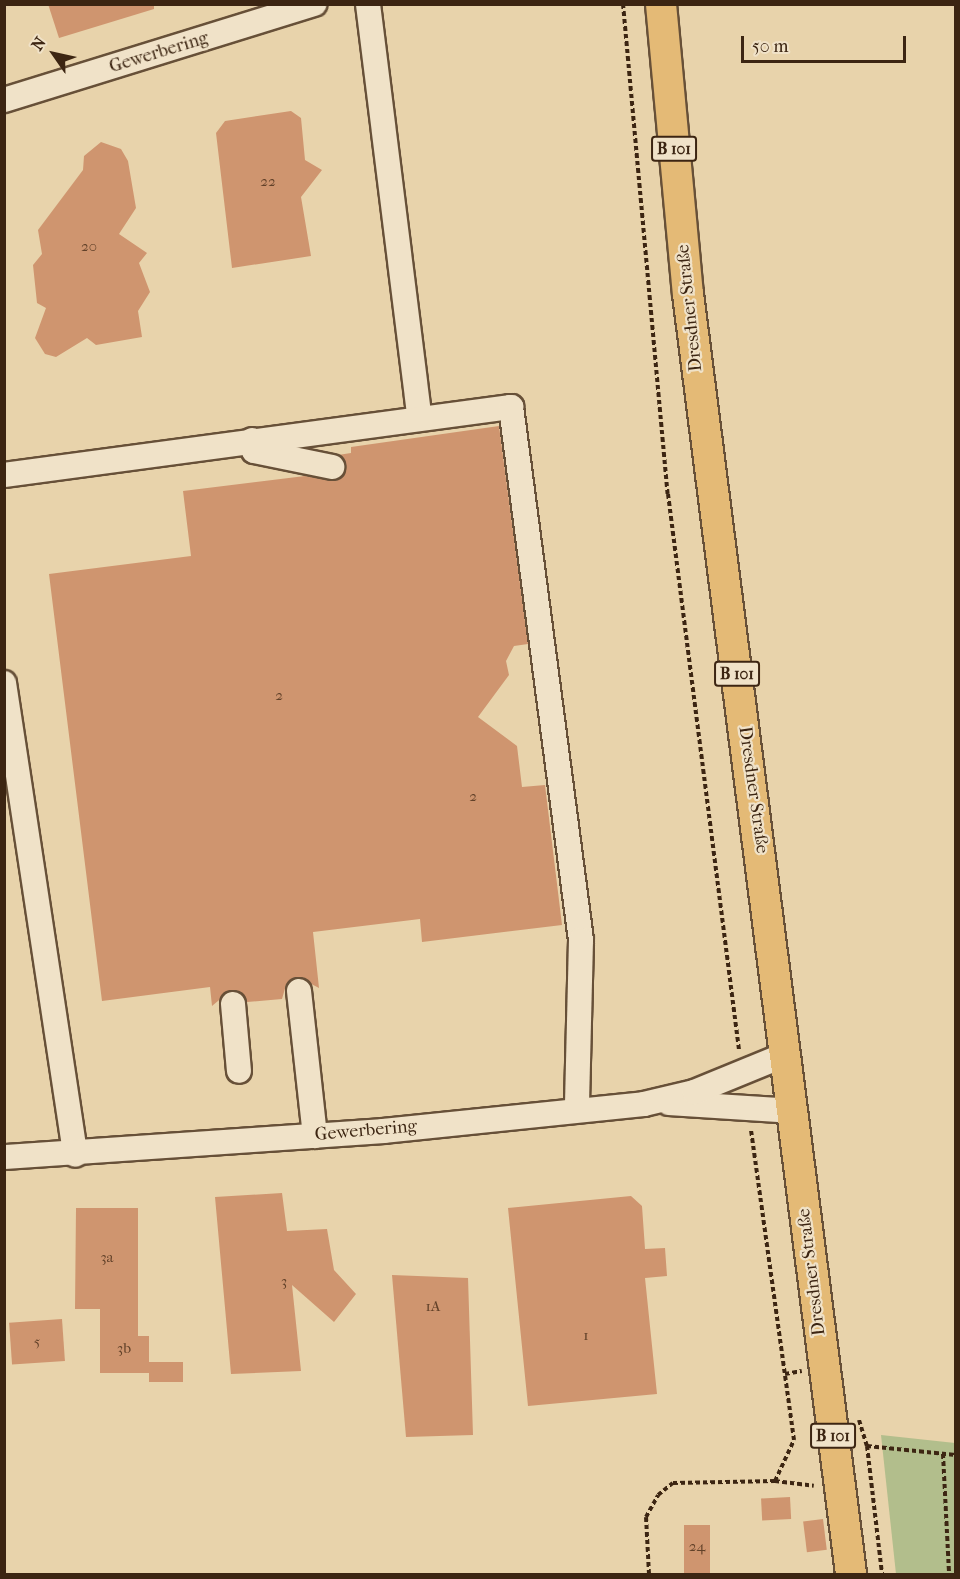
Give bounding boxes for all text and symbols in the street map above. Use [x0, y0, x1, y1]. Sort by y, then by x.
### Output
north arrow [24, 24, 84, 84]
scale bar [744, 24, 909, 62]
street label: Gewerbering [107, 28, 211, 78]
text: N [27, 33, 50, 54]
text: 50 m [752, 36, 788, 57]
road number: B 101 [650, 136, 698, 162]
house number: 22 [260, 173, 276, 191]
house number: 20 [81, 238, 97, 256]
street label: Dresdner Straße [673, 243, 707, 373]
road number: B 101 [713, 661, 761, 687]
house number: 2 [275, 687, 283, 705]
street label: Dresdner Straße [733, 725, 773, 855]
house number: 2 [469, 788, 477, 806]
street label: Gewerbering [314, 1116, 418, 1146]
street label: Dresdner Straße [793, 1207, 831, 1337]
house number: 3a [100, 1249, 114, 1267]
house number: 3 [281, 1273, 287, 1291]
house number: 1A [425, 1298, 441, 1316]
house number: 1 [583, 1327, 589, 1345]
house number: 5 [34, 1333, 40, 1351]
house number: 3b [117, 1340, 131, 1358]
road number: B 101 [809, 1423, 857, 1449]
house number: 24 [689, 1538, 705, 1556]

